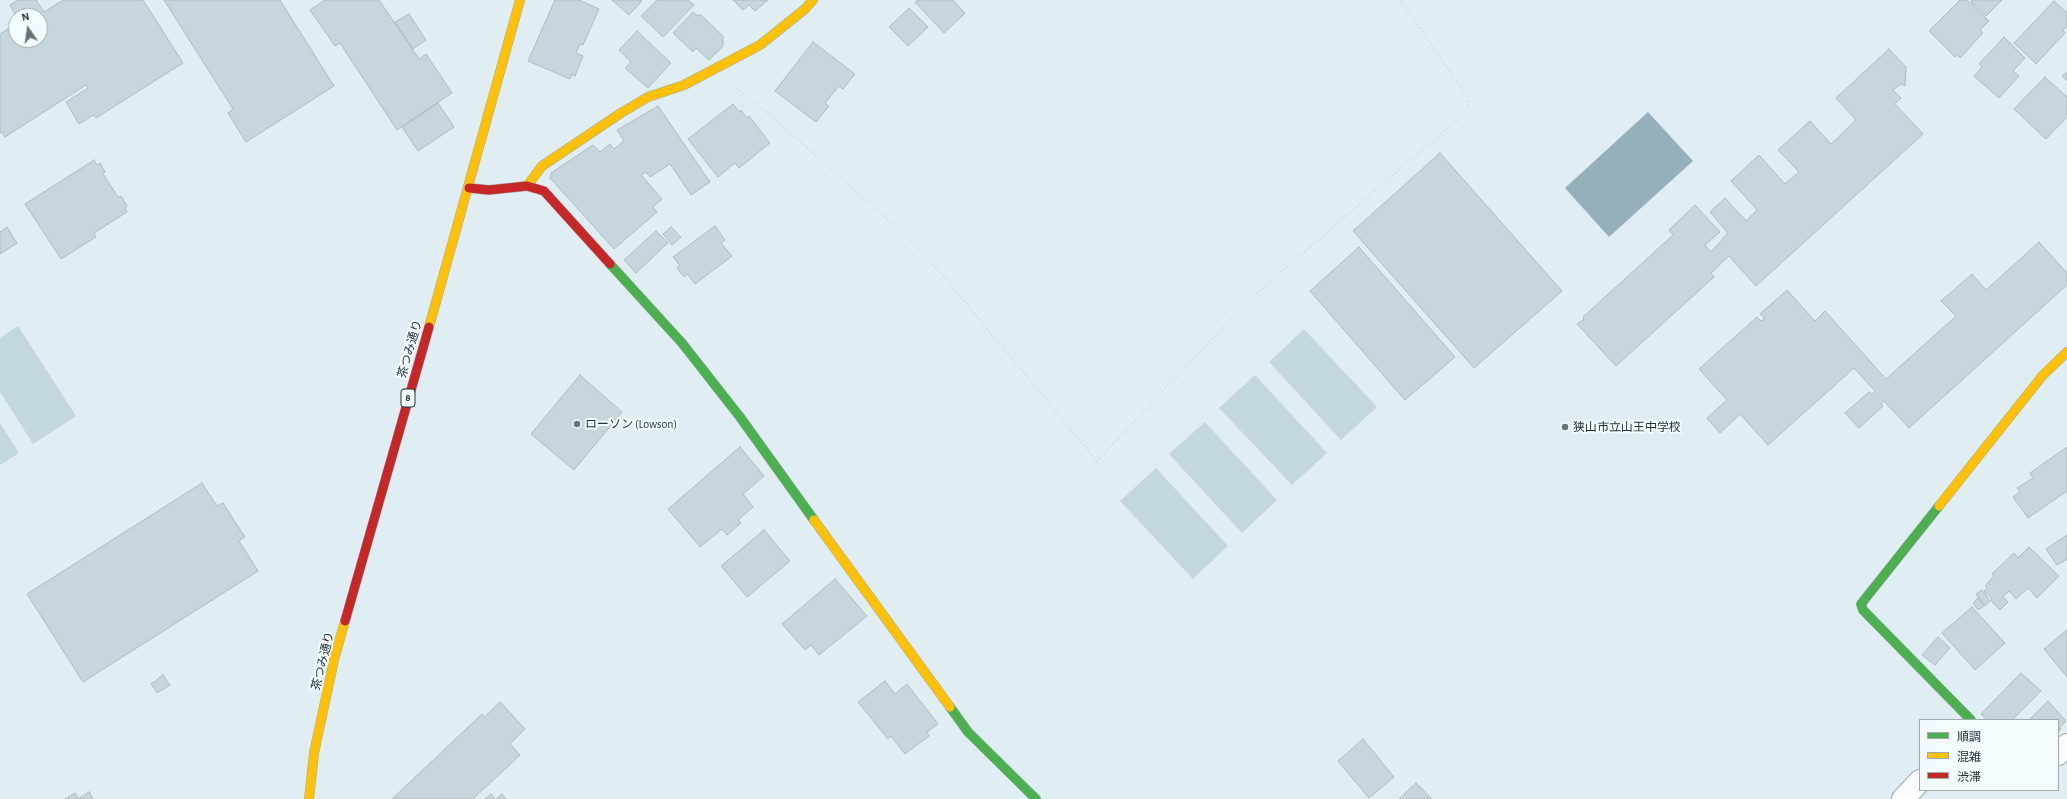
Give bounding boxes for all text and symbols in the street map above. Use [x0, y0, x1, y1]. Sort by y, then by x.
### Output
north arrow [8, 8, 48, 48]
text: N [20, 11, 30, 23]
street label: 茶つみ通り [395, 318, 425, 380]
road number: 8 [401, 389, 415, 407]
place label: ローソン (Lowson) [585, 417, 677, 431]
marker: ローソン (Lowson) [572, 419, 582, 429]
place label: 狭山市立山王中学校 [1573, 420, 1681, 434]
marker: 狭山市立山王中学校 [1560, 422, 1570, 432]
street label: 茶つみ通り [309, 630, 337, 692]
legend [1919, 719, 2059, 791]
text: 順調 [1957, 731, 1981, 743]
text: 混雑 [1957, 751, 1981, 763]
text: 渋滞 [1957, 771, 1981, 783]

